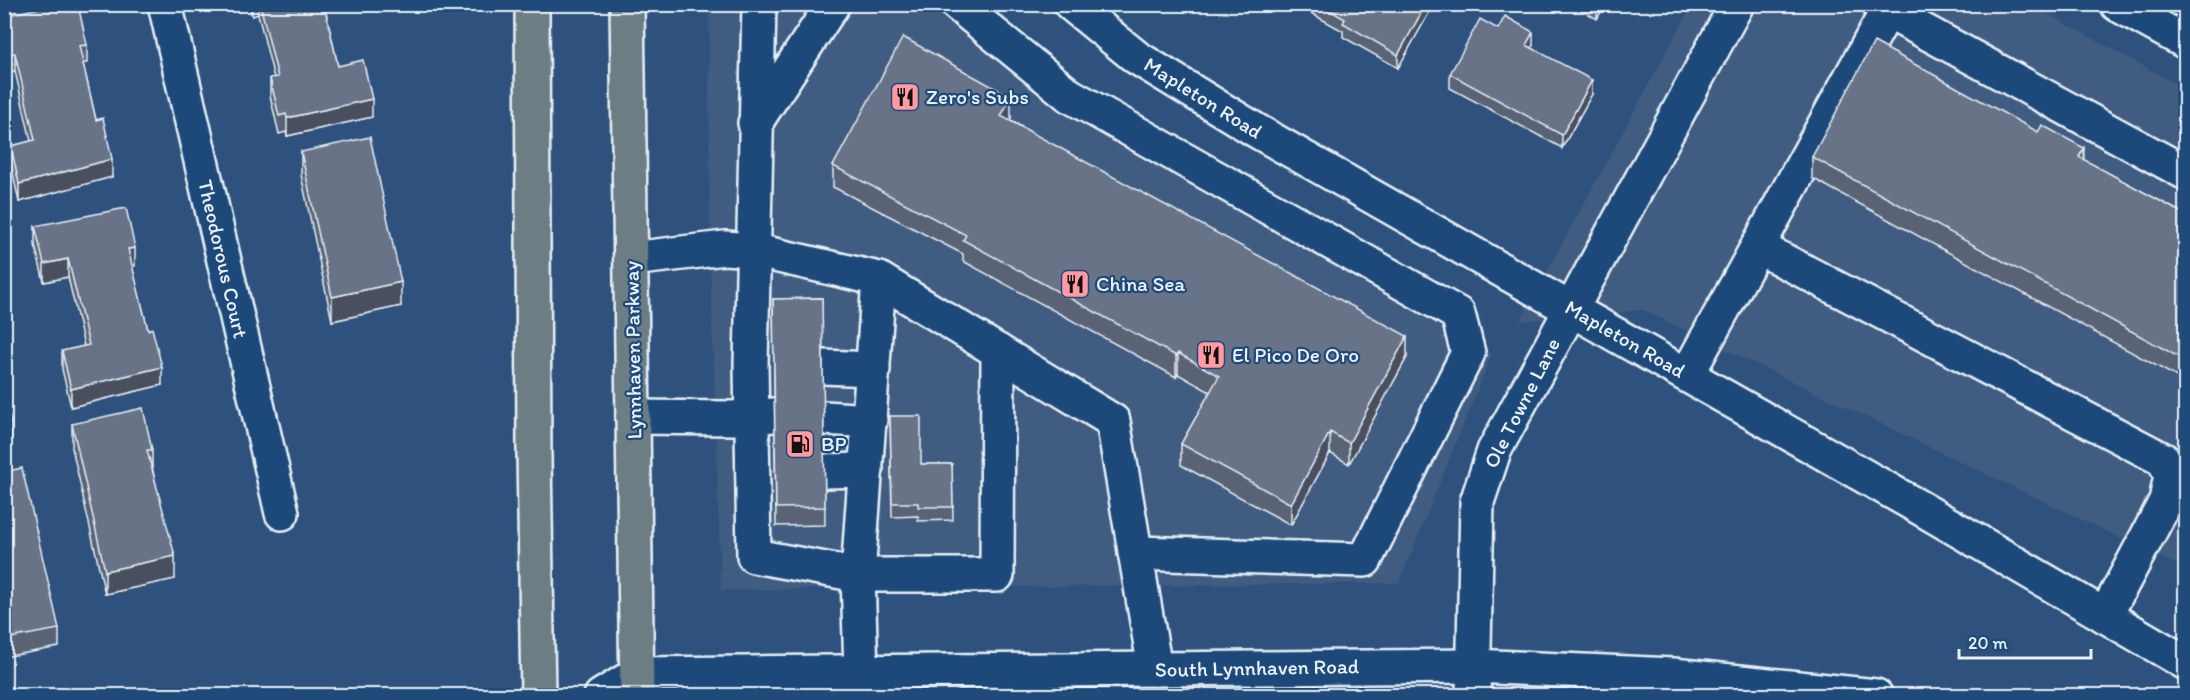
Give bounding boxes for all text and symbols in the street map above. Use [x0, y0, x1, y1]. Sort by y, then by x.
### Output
street label: Mapleton Road [1140, 51, 1267, 144]
restaurant icon: Zero's Subs [889, 81, 921, 113]
place label: Zero's Subs [926, 84, 1029, 109]
street label: Theodorous Court [193, 177, 254, 341]
street label: Lynnhaven Parkway [618, 260, 647, 440]
restaurant icon: China Sea [1059, 268, 1091, 300]
place label: China Sea [1096, 271, 1185, 296]
street label: Mapleton Road [1561, 294, 1690, 383]
street label: Ole Towne Lane [1478, 333, 1565, 472]
restaurant icon: El Pico De Oro [1195, 339, 1227, 371]
place label: El Pico De Oro [1232, 342, 1359, 367]
fuel station icon: BP [784, 428, 816, 460]
place label: BP [821, 431, 847, 456]
scale bar [1959, 622, 2091, 660]
text: 20 m [1968, 632, 2008, 654]
street label: South Lynnhaven Road [1155, 653, 1360, 682]

